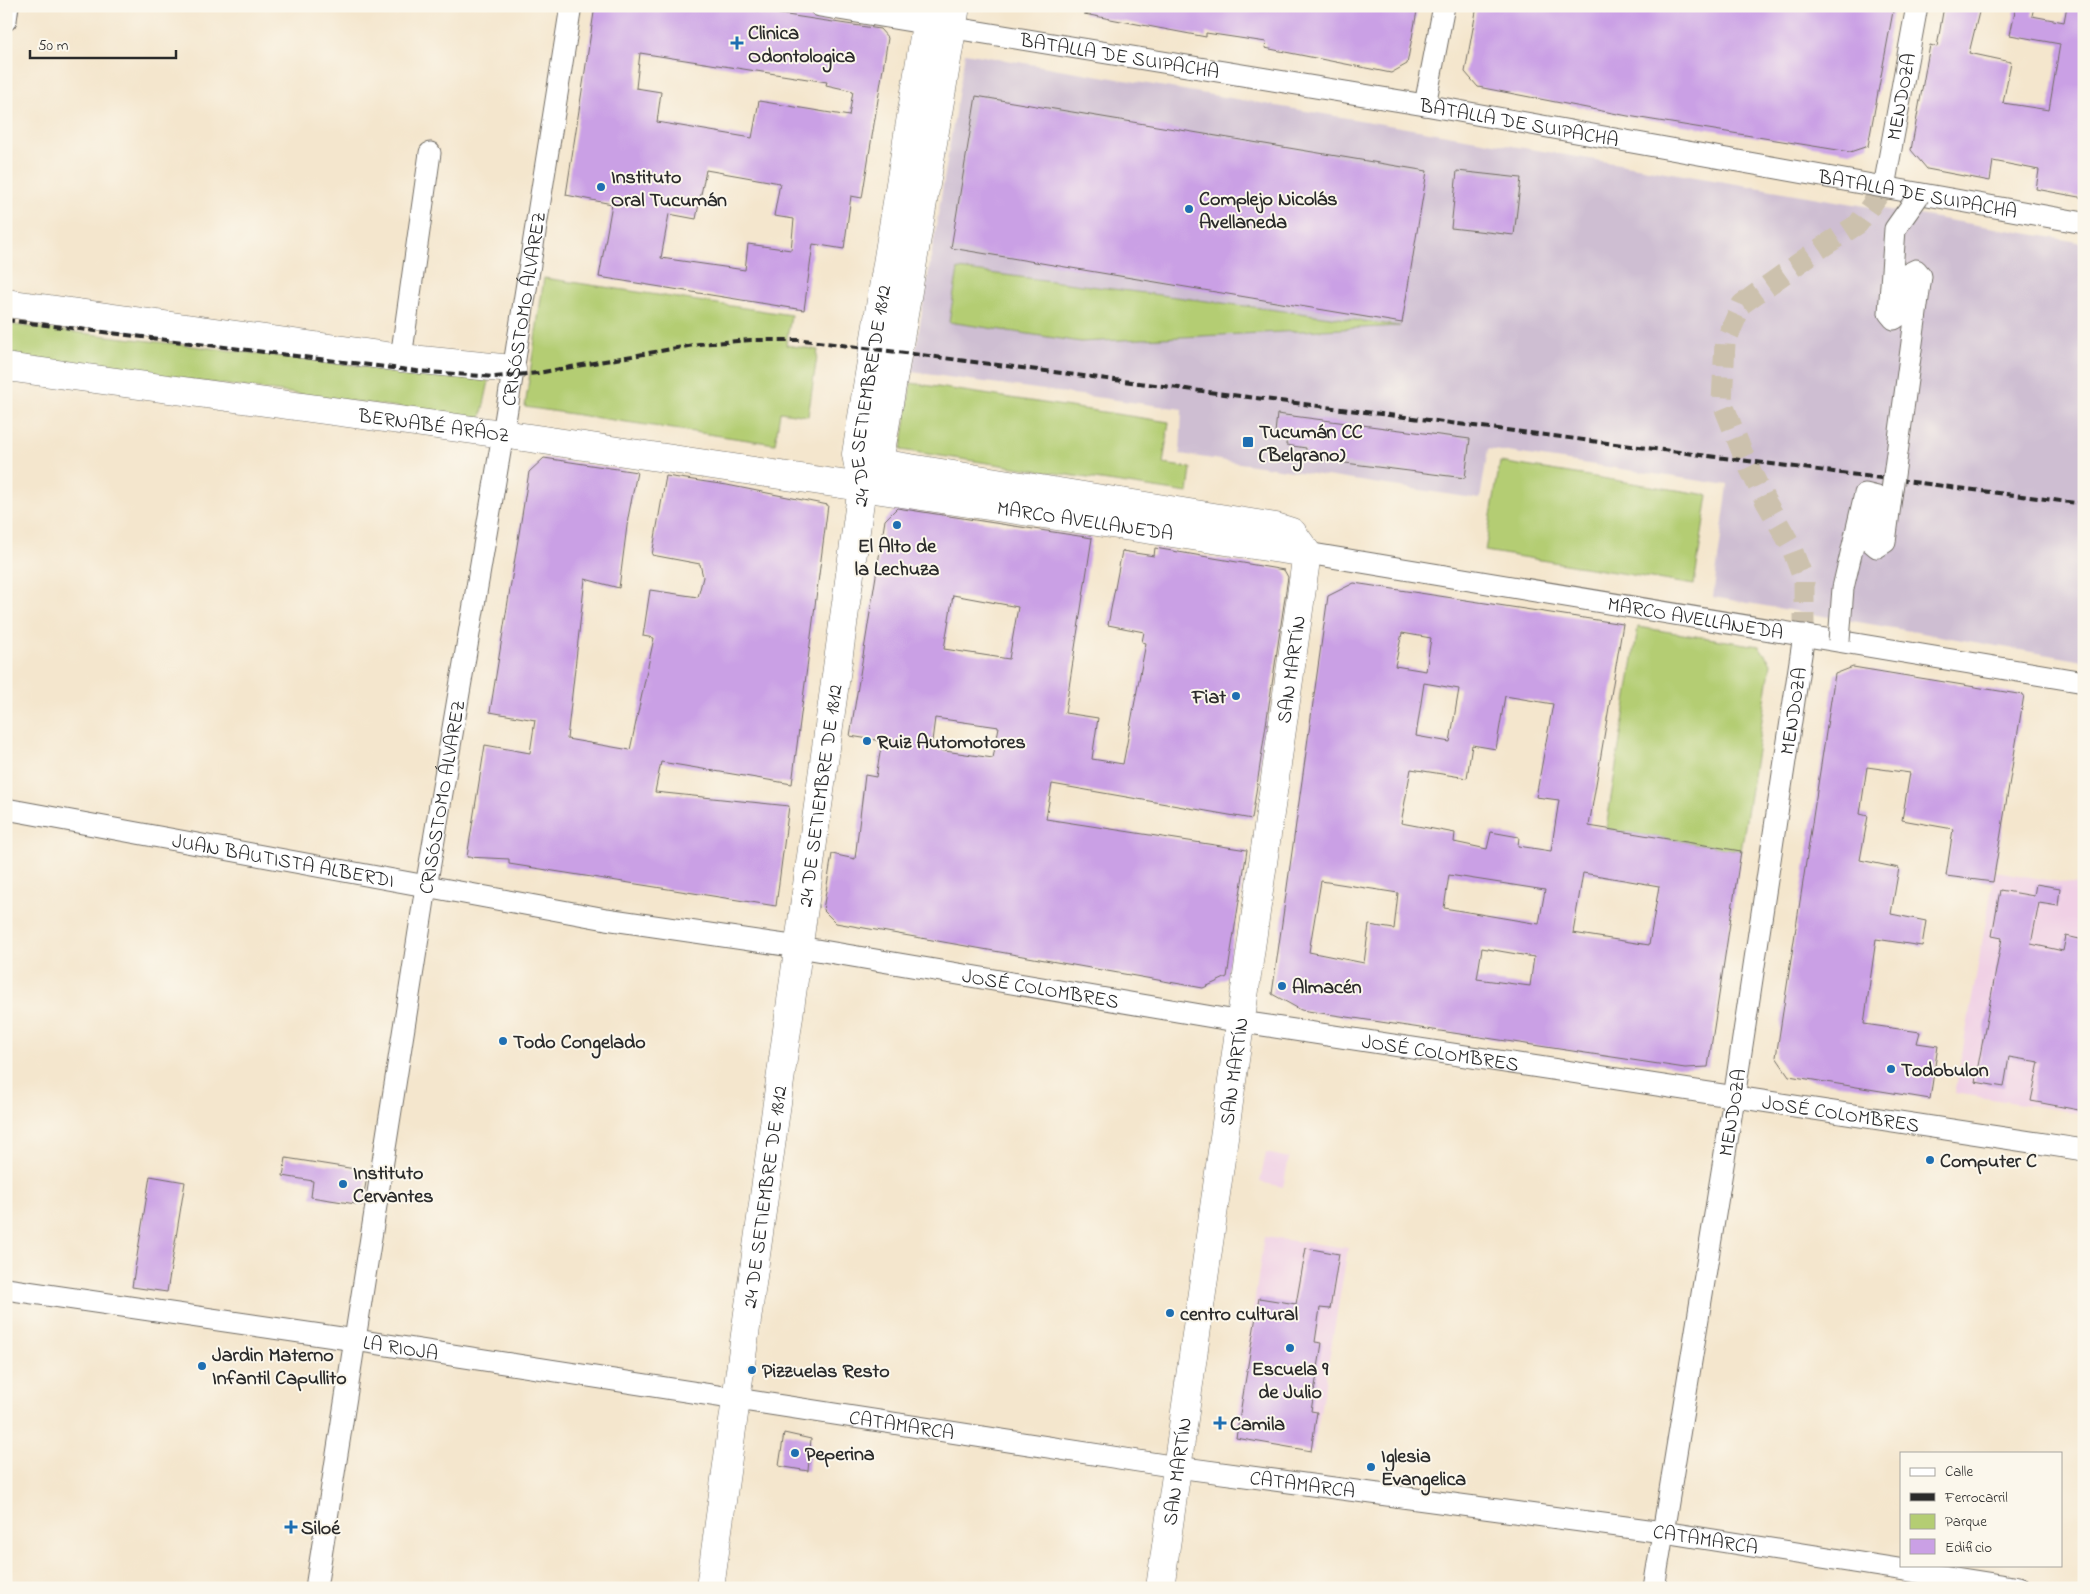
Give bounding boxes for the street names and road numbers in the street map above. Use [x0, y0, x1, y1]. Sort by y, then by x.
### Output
street label: BATALLA DE SUIPACHA [1017, 27, 1221, 88]
street label: MENDOZA [1881, 51, 1925, 143]
street label: BATALLA DE SUIPACHA [1416, 92, 1621, 156]
street label: BATALLA DE SUIPACHA [1815, 164, 2019, 228]
street label: CRISÓSTOMO ÁLVAREZ [496, 210, 555, 408]
street label: 24 DE SETIEMBRE DE 1812 [844, 283, 900, 509]
street label: BERNABÉ ARÁOZ [355, 403, 511, 452]
street label: MARCO AVELLANEDA [995, 495, 1175, 550]
street label: MARCO AVELLANEDA [1605, 591, 1785, 649]
street label: SAN MARTÍN [1271, 614, 1315, 726]
street label: MENDOZA [1774, 665, 1816, 757]
street label: 24 DE SETIEMBRE DE 1812 [792, 683, 852, 909]
street label: CRISÓSTOMO ÁLVAREZ [413, 698, 475, 896]
street label: JUAN BAUTISTA ALBERDI [170, 828, 396, 897]
street label: JOSÉ COLOMBRES [960, 963, 1121, 1018]
street label: SAN MARTÍN [1214, 1016, 1258, 1127]
street label: JOSÉ COLOMBRES [1359, 1028, 1521, 1081]
street label: MENDOZA [1713, 1067, 1755, 1159]
street label: 24 DE SETIEMBRE DE 1812 [737, 1084, 796, 1310]
street label: JOSÉ COLOMBRES [1760, 1089, 1921, 1142]
street label: LA RIOJA [361, 1329, 440, 1370]
street label: CATAMARCA [847, 1405, 956, 1449]
street label: SAN MARTÍN [1157, 1416, 1201, 1527]
street label: CATAMARCA [1248, 1465, 1357, 1508]
street label: CATAMARCA [1651, 1519, 1760, 1564]

